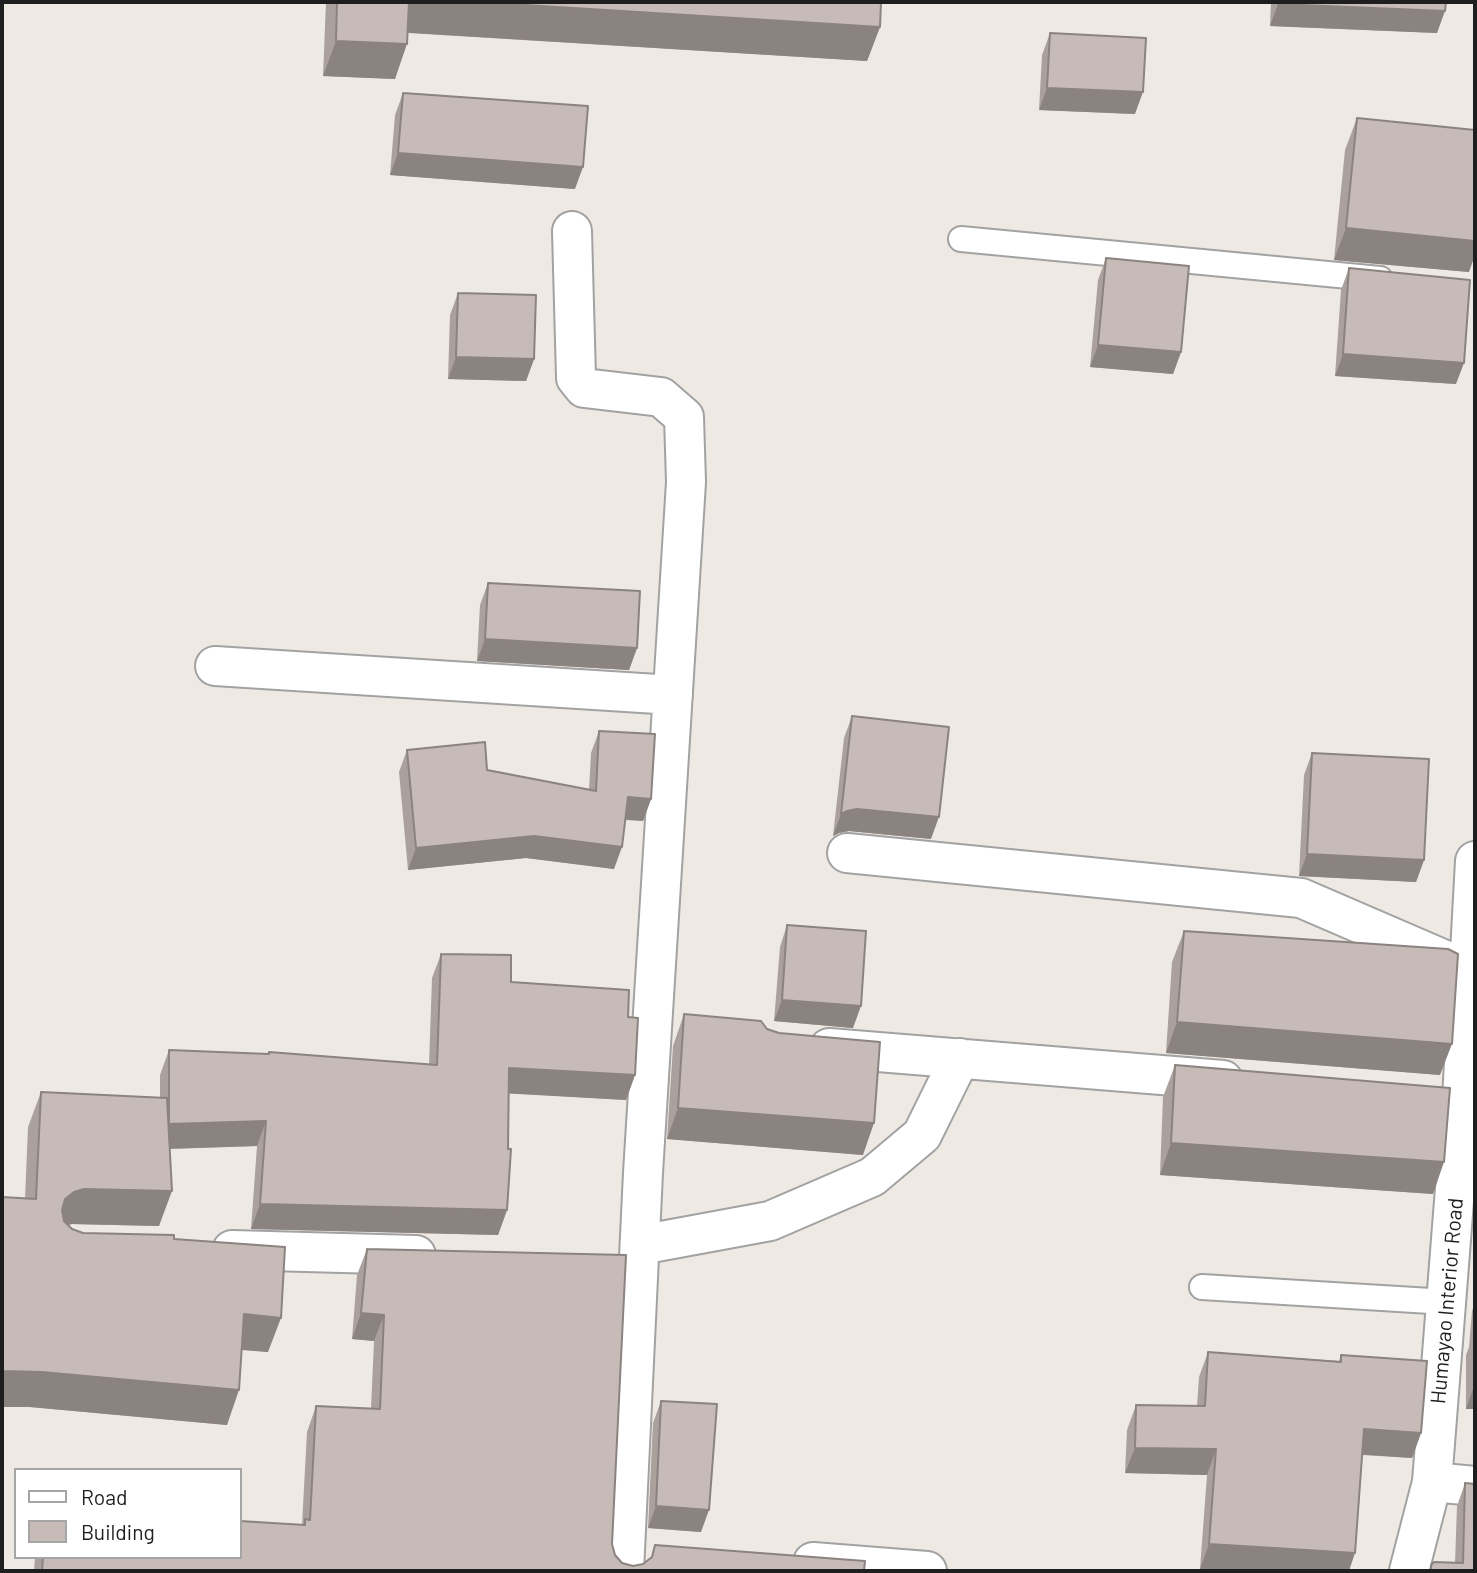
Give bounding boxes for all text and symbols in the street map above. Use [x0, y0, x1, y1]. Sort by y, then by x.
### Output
street label: Humayao Interior Road [1425, 1197, 1469, 1405]
legend [14, 1468, 242, 1559]
text: Road [81, 1484, 127, 1509]
text: Building [81, 1519, 155, 1544]

